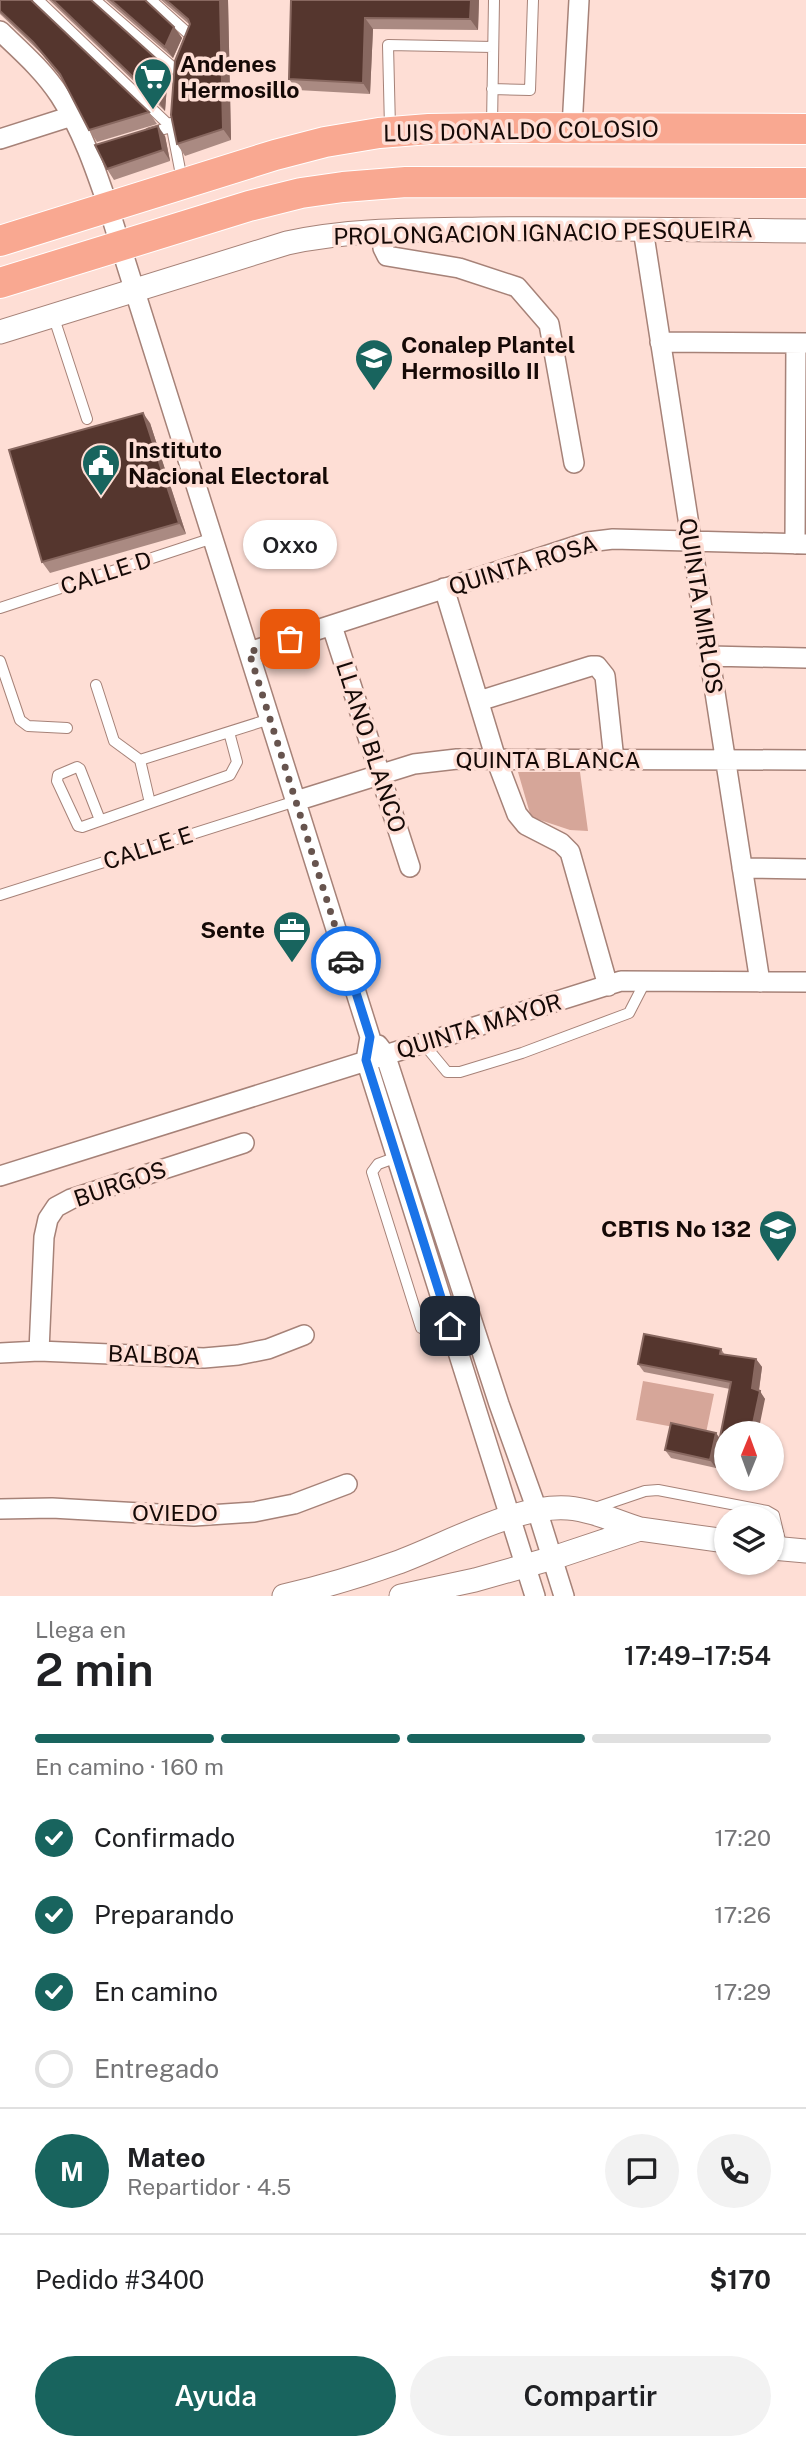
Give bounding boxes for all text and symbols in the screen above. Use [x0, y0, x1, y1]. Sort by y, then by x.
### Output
place label: Andenes Hermosillo [180, 50, 300, 103]
supermarket icon: Andenes Hermosillo [132, 56, 174, 111]
street label: LUIS DONALDO COLOSIO [383, 115, 659, 146]
street label: PROLONGACION IGNACIO PESQUEIRA [333, 215, 753, 250]
place label: Conalep Plantel Hermosillo II [401, 331, 575, 384]
school or university icon: Conalep Plantel Hermosillo II [353, 337, 395, 392]
place label: Instituto Nacional Electoral [128, 436, 329, 489]
public building icon: Instituto Nacional Electoral [80, 442, 122, 497]
street label: QUINTA MIRLOS [674, 516, 729, 696]
callout: Oxxo [243, 520, 337, 569]
street label: QUINTA ROSA [445, 529, 600, 600]
text: Oxxo [262, 531, 318, 558]
street label: CALLE D [57, 545, 155, 600]
pin [260, 609, 320, 669]
icon: bag [271, 620, 309, 658]
street label: LLANO BLANCO [331, 658, 412, 836]
street label: QUINTA BLANCA [455, 746, 641, 773]
street label: CALLE E [100, 820, 196, 875]
office icon: Sente [271, 909, 313, 964]
place label: Sente [200, 916, 265, 943]
courier [311, 926, 381, 996]
icon: car [327, 942, 365, 980]
street label: QUINTA MAYOR [393, 988, 565, 1063]
street label: BURGOS [70, 1155, 170, 1212]
school or university icon: CBTIS No 132 [757, 1208, 799, 1263]
place label: CBTIS No 132 [601, 1215, 751, 1242]
pin [420, 1296, 480, 1356]
icon: home [431, 1307, 469, 1345]
street label: BALBOA [107, 1339, 201, 1370]
north arrow [714, 1421, 784, 1491]
map controls [714, 1421, 784, 1575]
street label: OVIEDO [132, 1499, 218, 1526]
button: layers [714, 1505, 784, 1575]
text: Llega en [35, 1616, 126, 1643]
text: 17:49–17:54 [624, 1640, 771, 1671]
text: 2 min [35, 1642, 154, 1696]
text: En camino · 160 m [35, 1753, 224, 1780]
icon: check [35, 1819, 73, 1857]
text: Confirmado [94, 1822, 235, 1853]
text: 17:20 [714, 1824, 771, 1851]
icon: check [35, 1896, 73, 1934]
text: Preparando [94, 1899, 234, 1930]
text: 17:26 [714, 1901, 771, 1928]
icon: check [35, 1973, 73, 2011]
text: En camino [94, 1976, 218, 2007]
text: 17:29 [714, 1978, 771, 2005]
text: Entregado [94, 2053, 219, 2084]
button: chat [605, 2134, 679, 2208]
button: phone [697, 2134, 771, 2208]
text: Mateo [127, 2142, 205, 2173]
text: M [60, 2156, 84, 2187]
text: Repartidor · 4.5 [127, 2173, 291, 2200]
text: Pedido #3400 [35, 2264, 205, 2295]
text: $170 [709, 2264, 771, 2295]
button: Ayuda [35, 2356, 396, 2436]
button: Compartir [410, 2356, 771, 2436]

